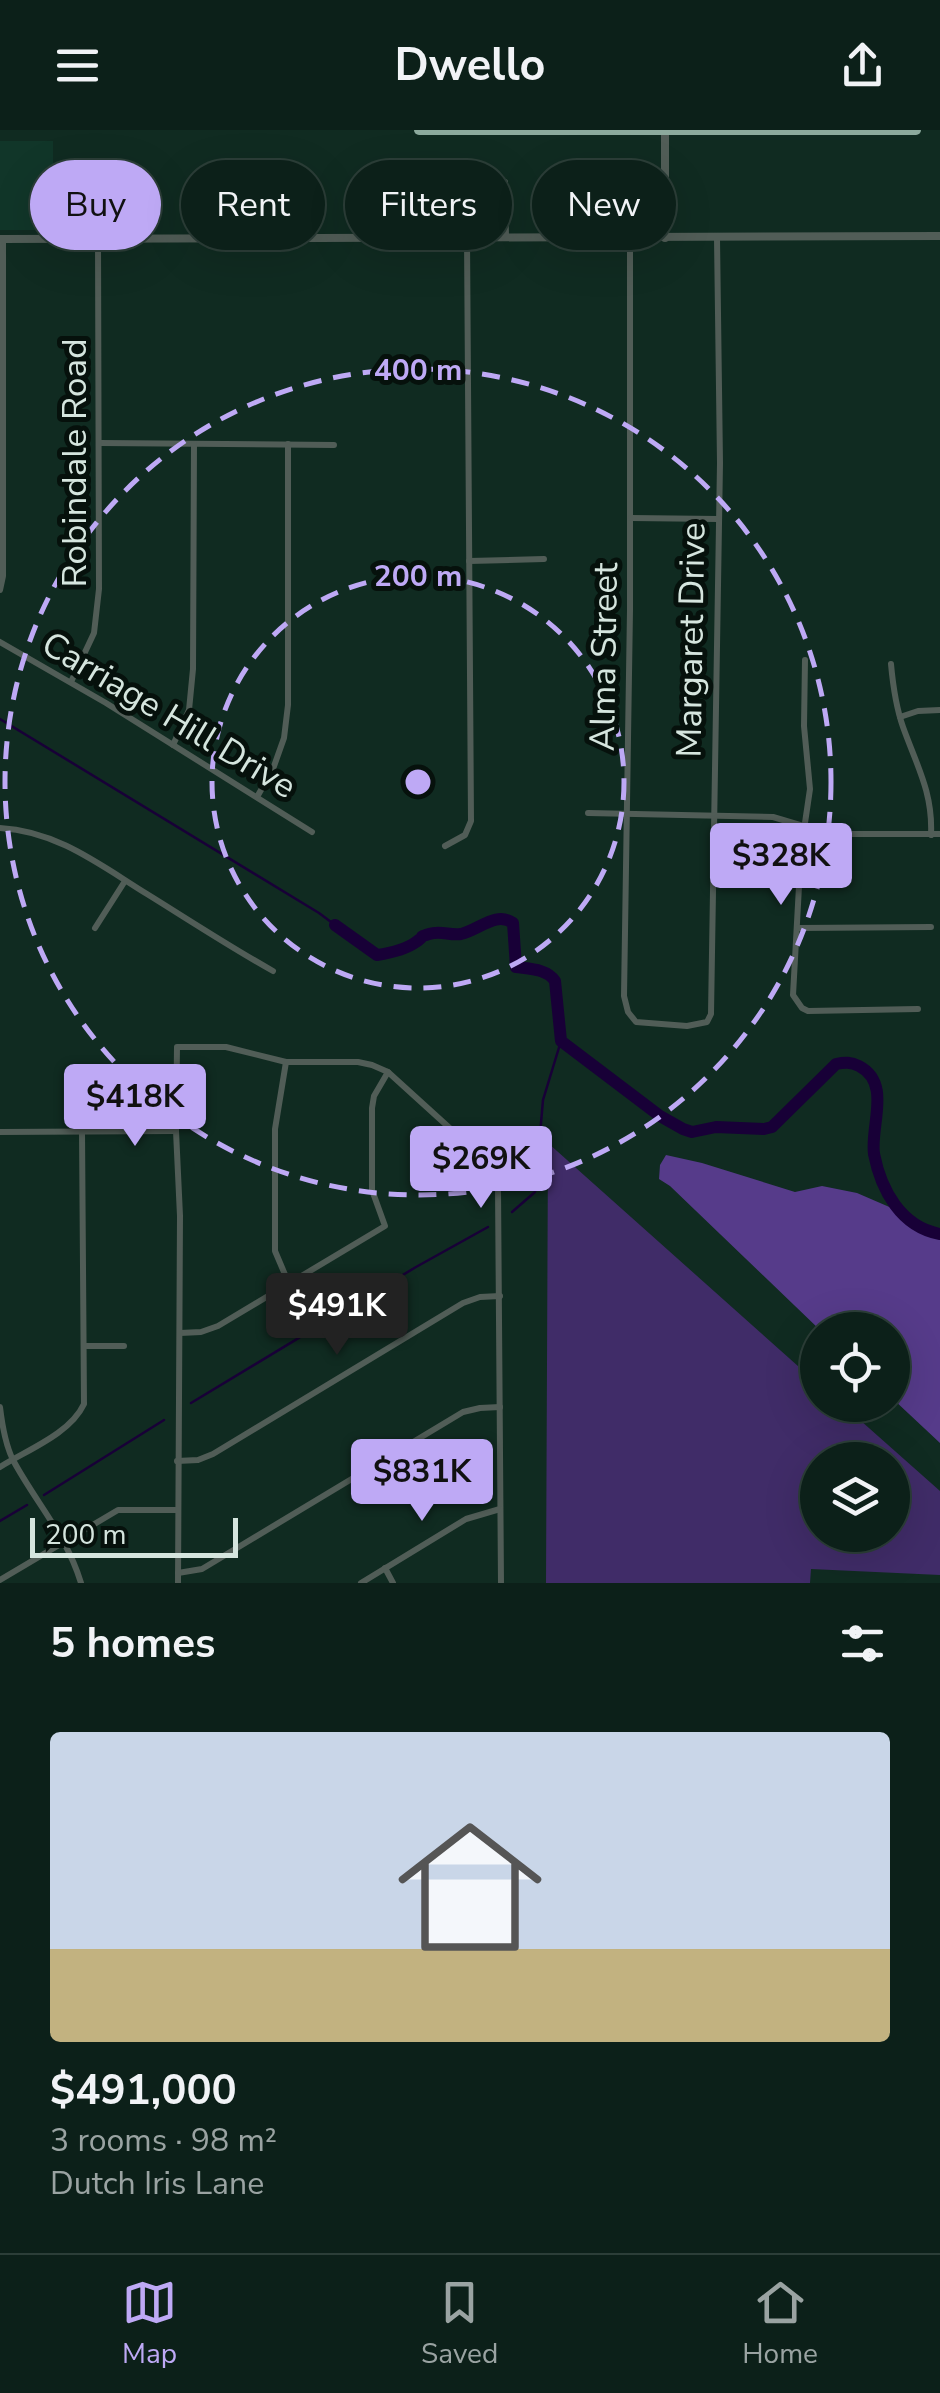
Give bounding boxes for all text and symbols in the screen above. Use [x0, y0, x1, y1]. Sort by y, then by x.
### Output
text: Dwello [394, 35, 546, 96]
icon: menu [50, 38, 105, 93]
icon: share [835, 38, 890, 93]
chip: Buy [30, 160, 161, 250]
chip: Rent [181, 160, 325, 250]
chip: Filters [345, 160, 512, 250]
chip: New [532, 160, 676, 250]
street label: Robindale Road [51, 338, 98, 588]
text: 400 m [374, 350, 462, 391]
street label: Margaret Drive [665, 522, 717, 758]
text: 200 m [374, 556, 462, 597]
street label: Alma Street [579, 561, 629, 752]
street label: Carriage Hill Drive [33, 620, 305, 810]
centre of rings [400, 764, 436, 800]
pin: $328K [711, 823, 851, 908]
text: $328K [732, 834, 830, 877]
pin: $418K [65, 1064, 205, 1149]
text: $418K [86, 1075, 184, 1118]
pin: $269K [411, 1126, 551, 1211]
text: $269K [432, 1137, 530, 1180]
pin: $491K [267, 1273, 407, 1358]
text: $491K [288, 1284, 386, 1327]
map controls [800, 1312, 910, 1552]
button: locate [800, 1312, 910, 1422]
pin: $831K [352, 1439, 492, 1524]
button: layers [800, 1442, 910, 1552]
text: $831K [373, 1450, 471, 1493]
scale bar [30, 1513, 238, 1558]
text: 200 m [45, 1516, 127, 1554]
text: 5 homes [50, 1615, 215, 1672]
icon: filters [835, 1616, 890, 1671]
icon: home [380, 1797, 560, 1977]
text: $491,000 [50, 2062, 237, 2119]
text: 3 rooms · 98 m² [50, 2119, 277, 2162]
text: Dutch Iris Lane [50, 2162, 264, 2205]
tab: Map [122, 2275, 177, 2373]
tab: Saved [421, 2275, 498, 2373]
tab: Home [742, 2275, 818, 2373]

